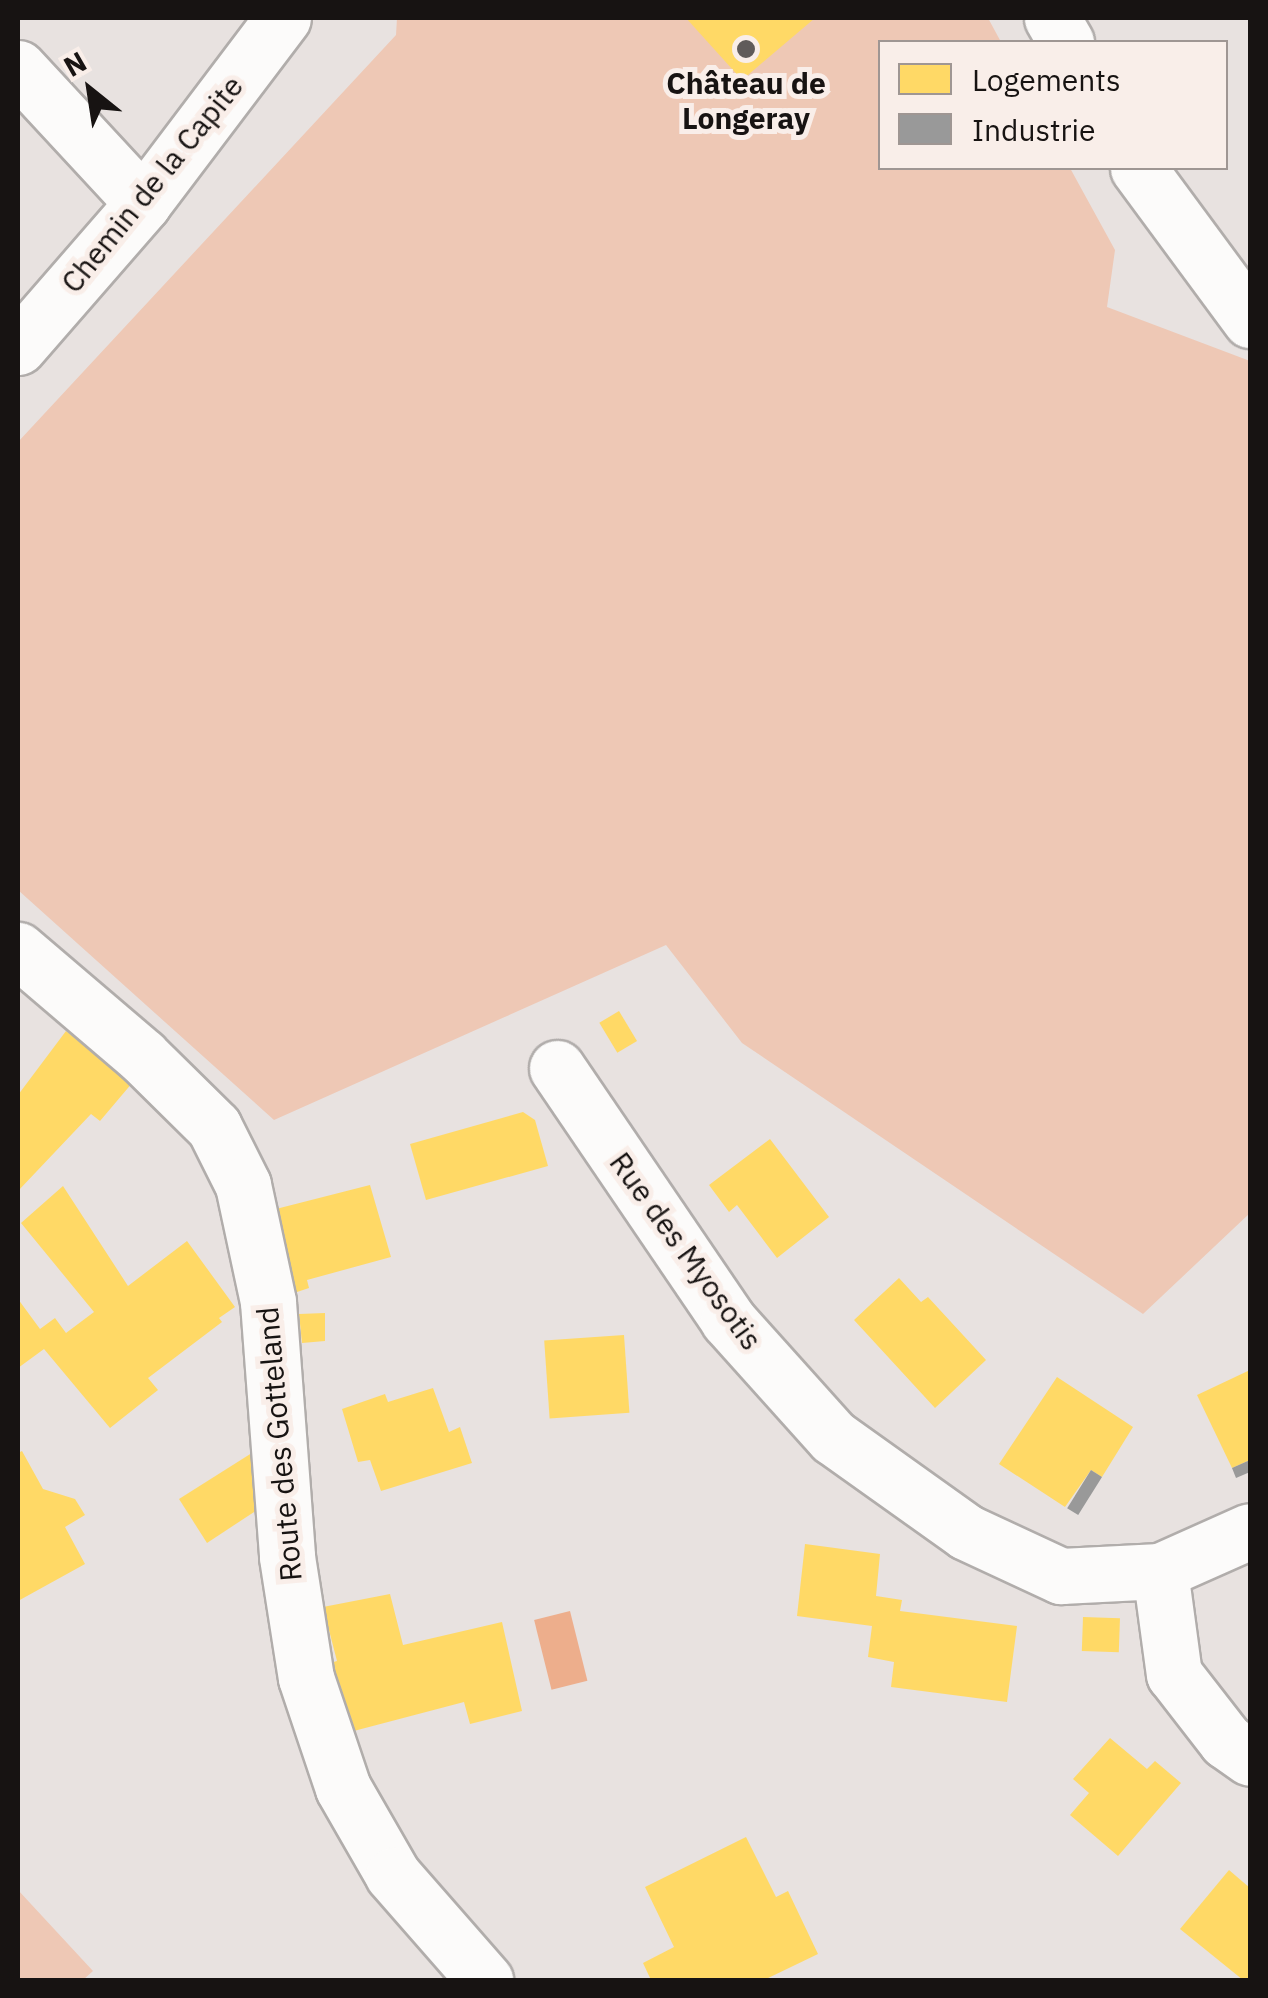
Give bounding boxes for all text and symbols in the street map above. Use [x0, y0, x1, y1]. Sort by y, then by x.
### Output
marker: Château de Longeray [735, 38, 757, 60]
north arrow [40, 40, 140, 140]
legend [878, 40, 1228, 170]
text: N [57, 42, 93, 85]
text: Logements [972, 60, 1121, 99]
place label: Château de Longeray [666, 65, 826, 136]
street label: Chemin de la Capite [53, 68, 251, 300]
text: Industrie [972, 110, 1095, 149]
street label: Rue des Myosotis [602, 1145, 770, 1357]
street label: Route des Gotteland [249, 1305, 309, 1583]

